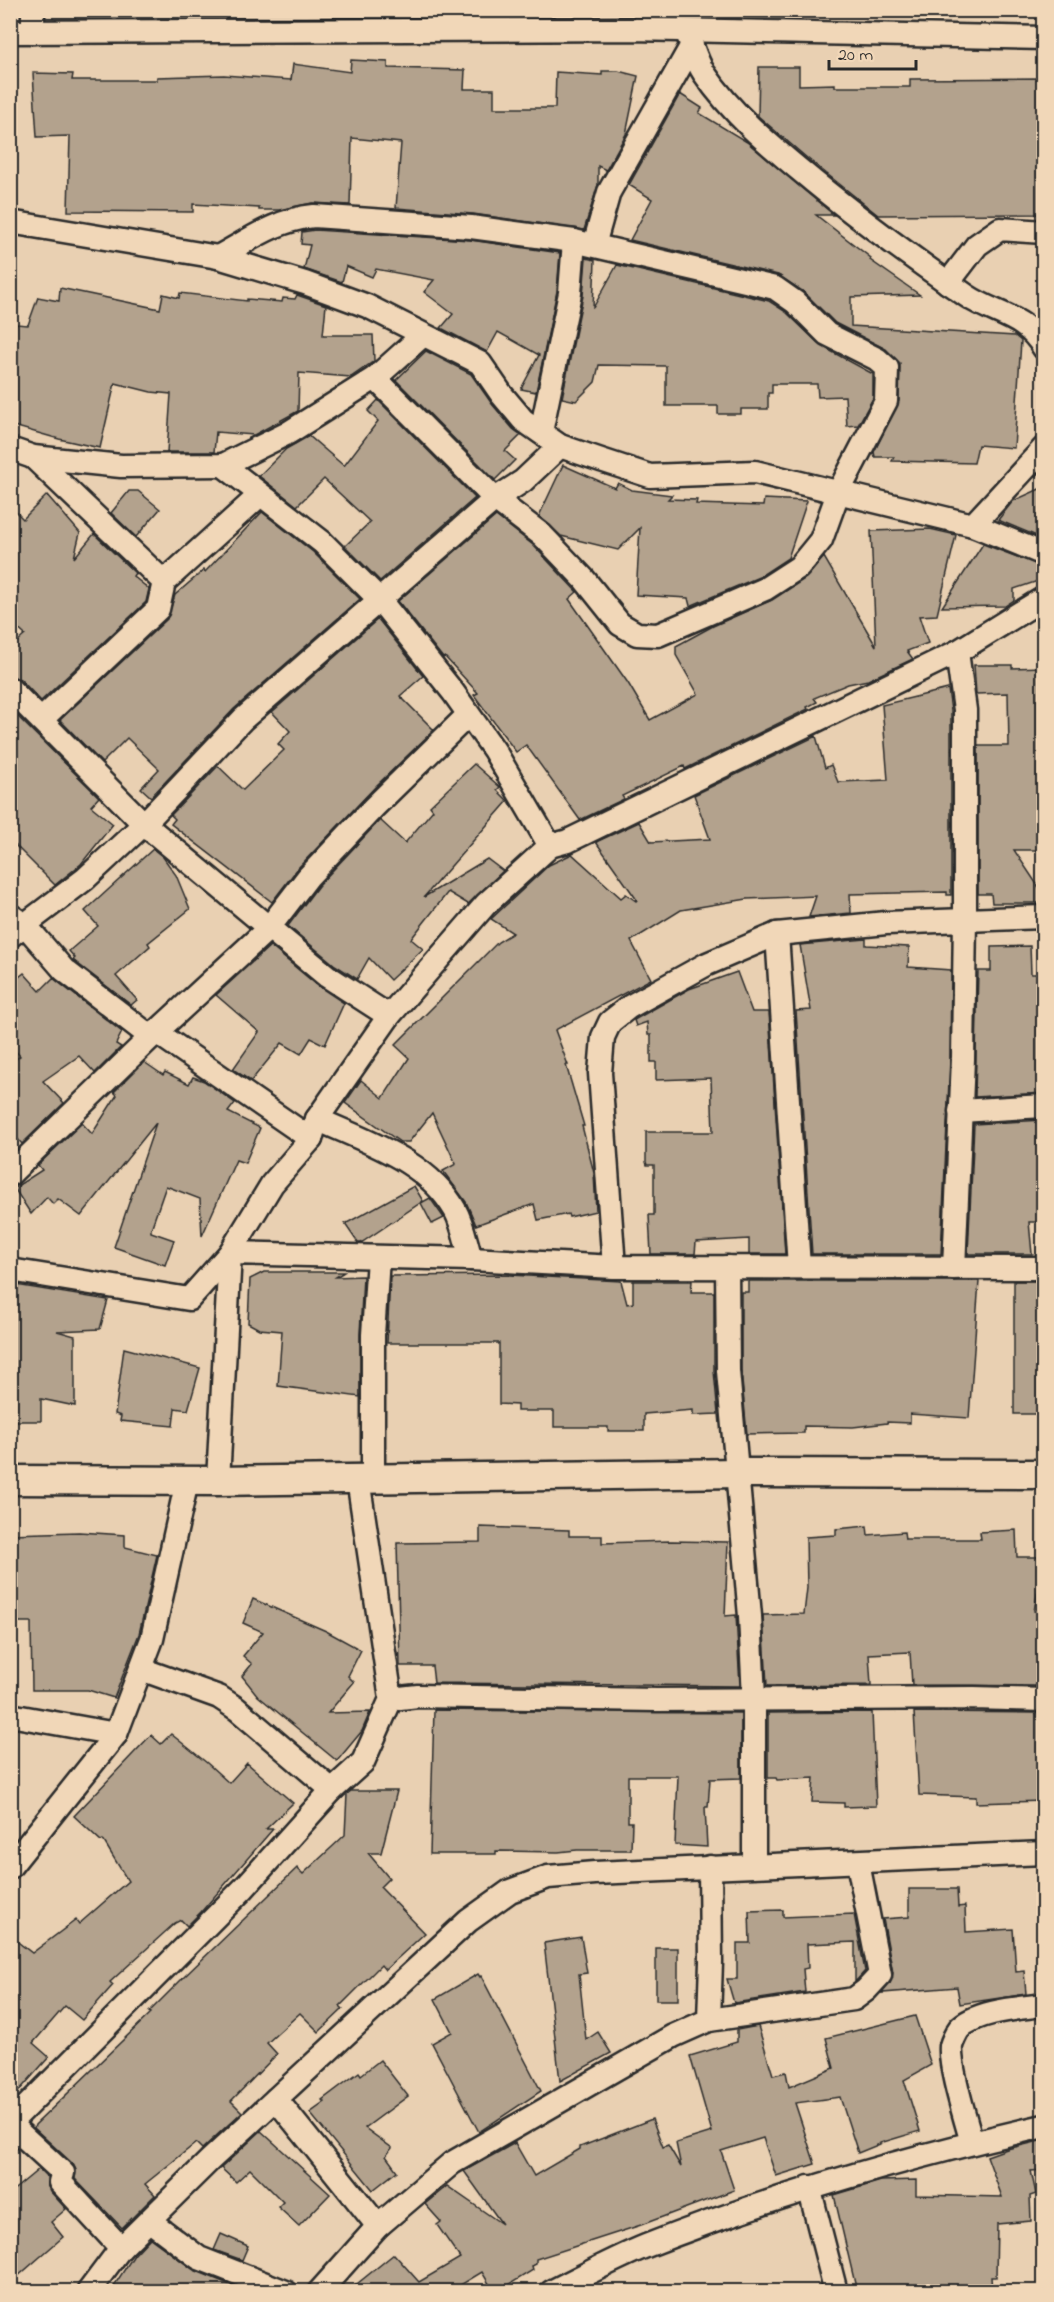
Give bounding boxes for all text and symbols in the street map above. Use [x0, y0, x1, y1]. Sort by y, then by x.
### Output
scale bar [829, 33, 916, 71]
text: 20 m [838, 43, 873, 69]

